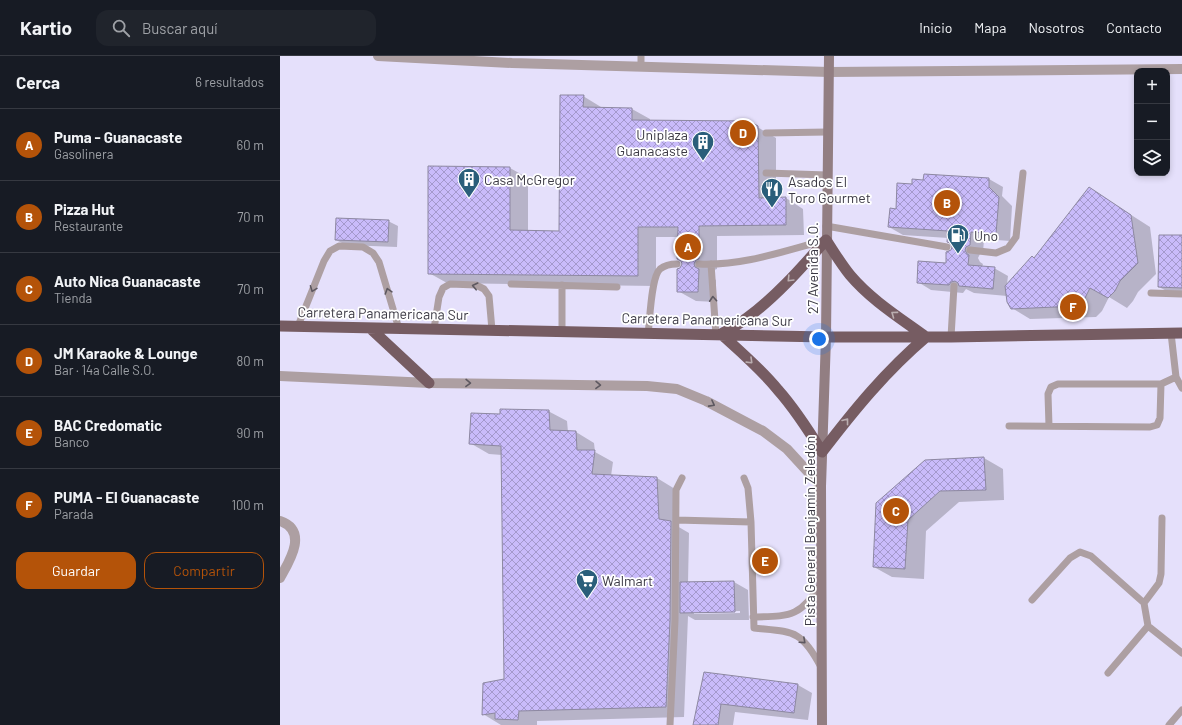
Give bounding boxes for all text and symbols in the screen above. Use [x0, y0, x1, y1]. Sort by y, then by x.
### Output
search box [96, 10, 376, 46]
text: Kartio [20, 16, 72, 39]
icon: search [110, 17, 132, 39]
text: Buscar aquí [142, 19, 218, 37]
text: Inicio [919, 19, 952, 36]
text: Mapa [974, 19, 1006, 36]
text: Nosotros [1028, 19, 1084, 36]
text: Contacto [1106, 19, 1162, 36]
map controls [1134, 68, 1170, 176]
button: + [1134, 68, 1170, 104]
text: Cerca [16, 72, 60, 92]
text: 6 resultados [195, 74, 264, 90]
button: − [1134, 104, 1170, 140]
pin: D [730, 118, 756, 148]
place label: Uniplaza Guanacaste [617, 126, 688, 159]
text: Puma - Guanacaste [54, 128, 182, 146]
building icon: Uniplaza Guanacaste [690, 129, 716, 162]
text: A [25, 137, 33, 153]
text: 60 m [237, 137, 264, 153]
button: layers [1134, 140, 1170, 176]
text: Gasolinera [54, 146, 113, 162]
building icon: Casa McGregor [456, 166, 482, 199]
place label: Casa McGregor [484, 171, 575, 188]
place label: Asados El Toro Gourmet [788, 173, 871, 206]
restaurant icon: Asados El Toro Gourmet [759, 176, 785, 209]
pin: B [934, 188, 960, 218]
text: Pizza Hut [54, 200, 115, 218]
text: B [25, 209, 33, 225]
text: 70 m [237, 209, 264, 225]
text: Restaurante [54, 218, 123, 234]
street label: 27 Avenida S.O. [804, 222, 821, 314]
fuel station icon: Uno [945, 222, 971, 255]
place label: Uno [974, 227, 998, 244]
pin: A [675, 232, 701, 262]
text: Auto Nica Guanacaste [54, 272, 201, 290]
one-way arrow [788, 274, 795, 282]
text: C [25, 281, 33, 297]
text: 70 m [237, 281, 264, 297]
one-way arrow [471, 282, 478, 290]
one-way arrow [309, 286, 317, 293]
one-way arrow [384, 288, 393, 295]
text: Tienda [54, 290, 92, 306]
pin: F [1060, 292, 1086, 322]
one-way arrow [709, 296, 718, 302]
street label: Carretera Panamericana Sur [297, 303, 469, 323]
street label: Carretera Panamericana Sur [621, 309, 793, 329]
one-way arrow [892, 312, 899, 319]
your location [809, 329, 829, 349]
text: JM Karaoke & Lounge [54, 344, 198, 362]
text: D [25, 353, 33, 369]
text: 80 m [237, 353, 264, 369]
one-way arrow [745, 356, 753, 363]
text: Bar · 14a Calle S.O. [54, 362, 155, 378]
one-way arrow [465, 379, 471, 388]
one-way arrow [595, 381, 601, 390]
one-way arrow [708, 399, 716, 407]
text: BAC Credomatic [54, 416, 162, 434]
one-way arrow [841, 418, 849, 425]
text: E [25, 425, 33, 441]
text: 90 m [237, 425, 264, 441]
text: Banco [54, 434, 89, 450]
street label: Pista General Benjamín Zeledón [801, 436, 818, 626]
text: PUMA - El Guanacaste [54, 488, 199, 506]
pin: C [883, 496, 909, 526]
text: F [25, 497, 33, 513]
text: 100 m [231, 497, 264, 513]
text: Parada [54, 506, 93, 522]
pin: E [752, 546, 778, 576]
button: Guardar [16, 552, 136, 589]
button: Compartir [144, 552, 264, 589]
supermarket icon: Walmart [574, 567, 600, 600]
place label: Walmart [602, 572, 653, 589]
one-way arrow [798, 636, 806, 644]

